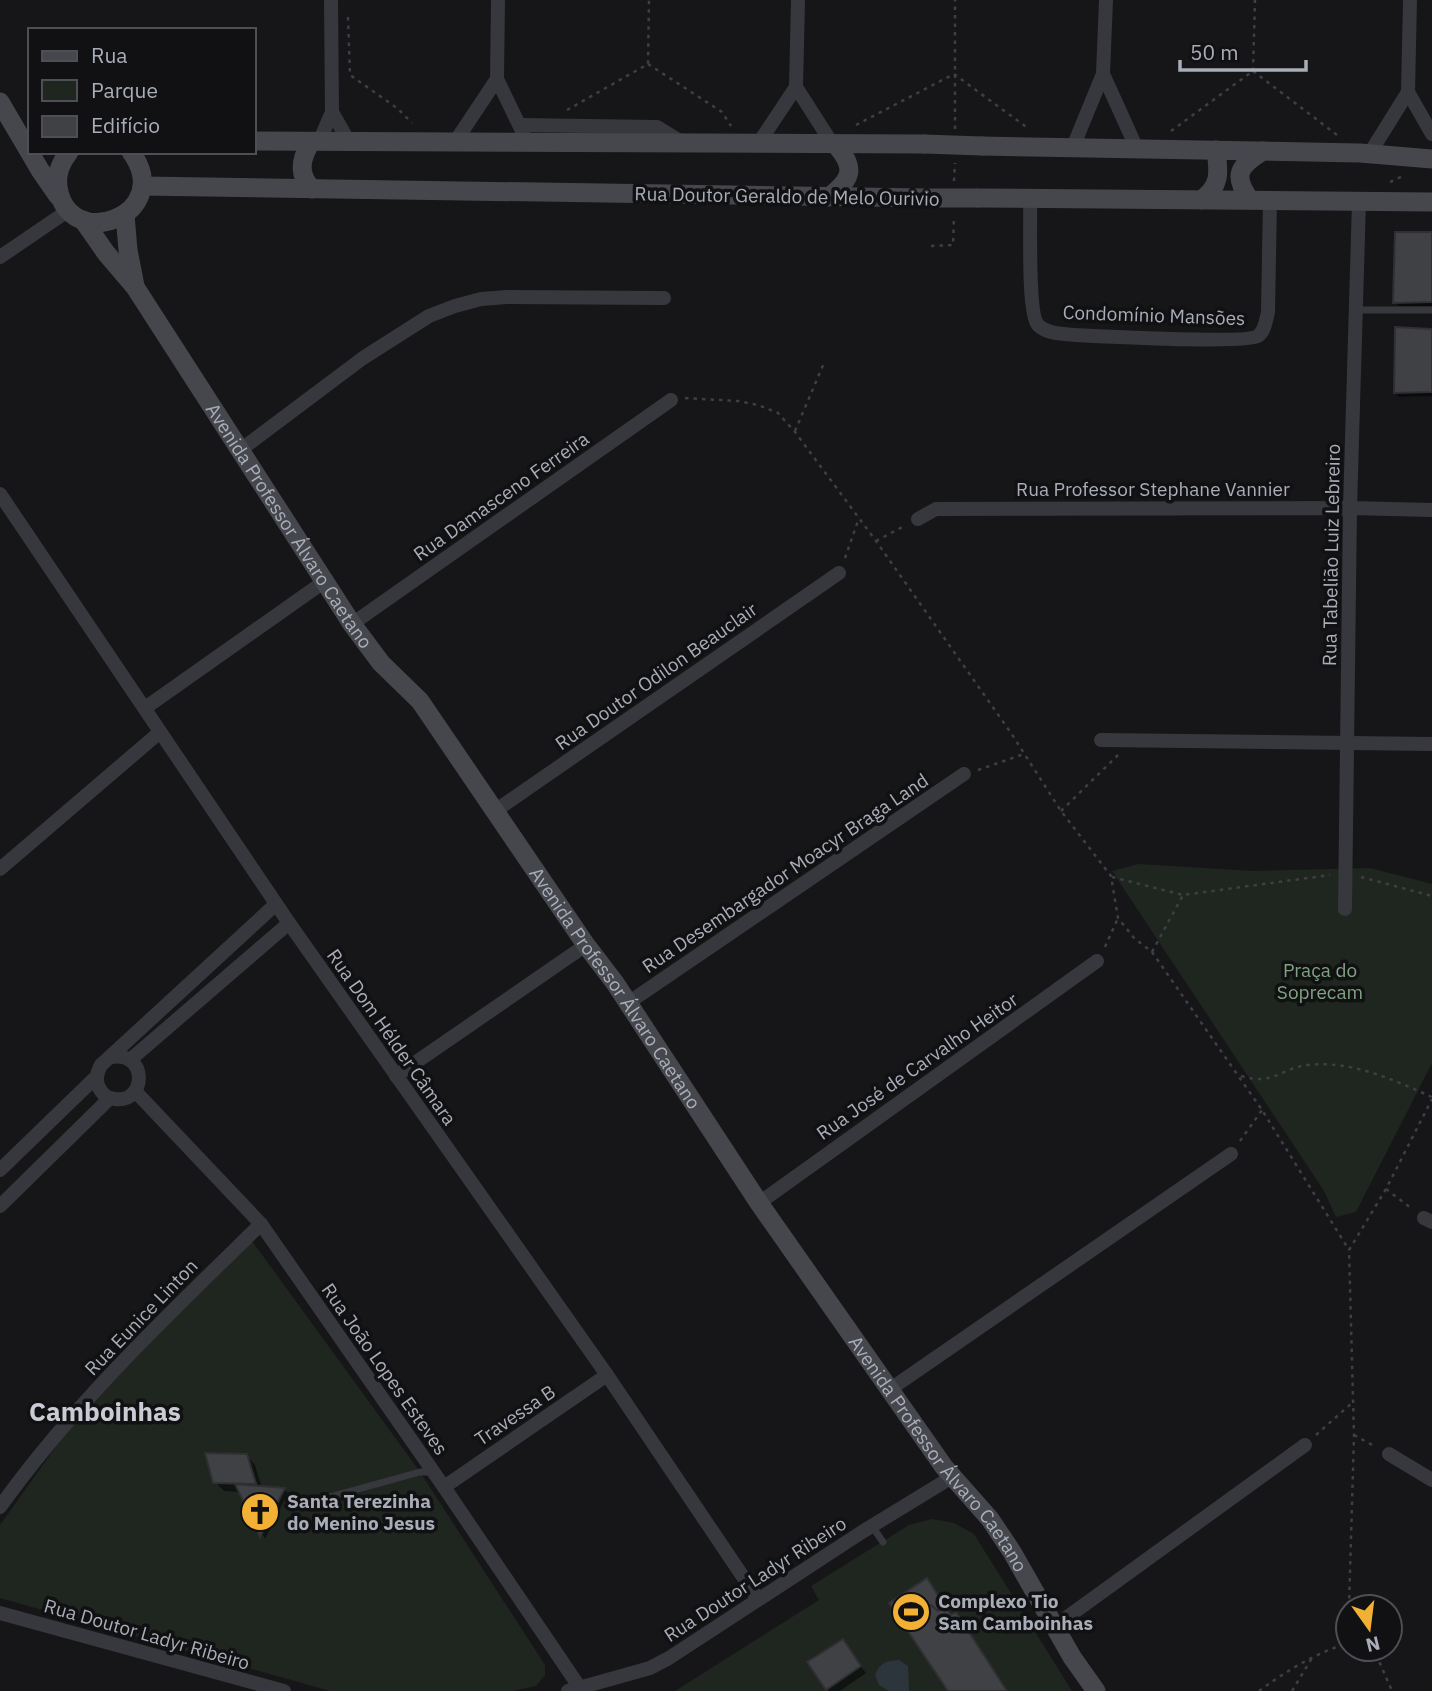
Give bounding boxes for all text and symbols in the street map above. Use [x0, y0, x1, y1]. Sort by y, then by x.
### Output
legend [28, 28, 256, 154]
scale bar [1180, 28, 1306, 72]
text: 50 m [1190, 38, 1239, 66]
text: Rua [91, 41, 128, 69]
text: Parque [91, 76, 158, 104]
text: Edifício [91, 111, 160, 139]
street label: Rua Doutor Geraldo de Melo Ourivio [634, 181, 940, 211]
street label: Condomínio Mansões [1062, 300, 1246, 330]
street label: Avenida Professor Álvaro Caetano [201, 398, 378, 653]
street label: Rua Damasceno Ferreira [409, 426, 593, 566]
street label: Rua Tabelião Luiz Lebreiro [1317, 444, 1345, 666]
street label: Rua Professor Stephane Vannier [1016, 477, 1290, 501]
street label: Rua Doutor Odilon Beauclair [550, 597, 762, 755]
street label: Rua Desembargador Moacyr Braga Land [637, 768, 933, 978]
street label: Avenida Professor Álvaro Caetano [524, 862, 706, 1114]
street label: Rua Dom Hélder Câmara [322, 944, 462, 1130]
park label: Praça do Soprecam [1277, 958, 1363, 1004]
street label: Rua José de Carvalho Heitor [812, 987, 1022, 1145]
street label: Rua Eunice Linton [79, 1254, 203, 1380]
street label: Rua João Lopes Esteves [317, 1278, 453, 1460]
street label: Avenida Professor Álvaro Caetano [844, 1331, 1033, 1576]
street label: Travessa B [470, 1379, 560, 1451]
district label: Camboinhas [29, 1394, 181, 1428]
place label: Santa Terezinha do Menino Jesus [287, 1489, 435, 1535]
church icon: Santa Terezinha do Menino Jesus [239, 1491, 281, 1533]
street label: Rua Doutor Ladyr Ribeiro [659, 1511, 851, 1647]
place label: Complexo Tio Sam Camboinhas [938, 1589, 1093, 1635]
sports icon: Complexo Tio Sam Camboinhas [890, 1591, 932, 1633]
street label: Rua Doutor Ladyr Ribeiro [41, 1593, 253, 1675]
north arrow [1334, 1593, 1404, 1663]
text: N [1364, 1631, 1383, 1658]

